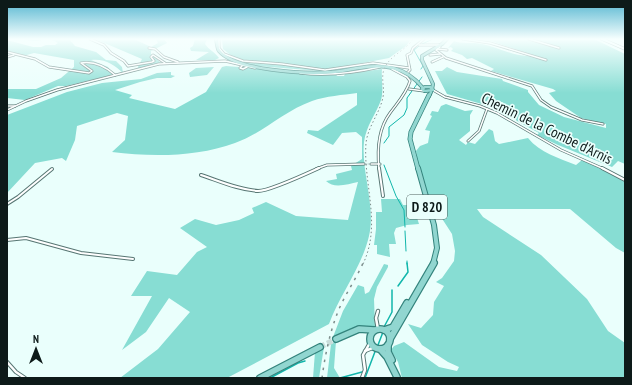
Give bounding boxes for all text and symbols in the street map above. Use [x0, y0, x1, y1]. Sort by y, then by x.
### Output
street label: Chemin de la Combe d'Arnis [478, 88, 616, 168]
road number: D 820 [407, 195, 447, 219]
north arrow [16, 329, 56, 369]
text: N [33, 332, 39, 346]

